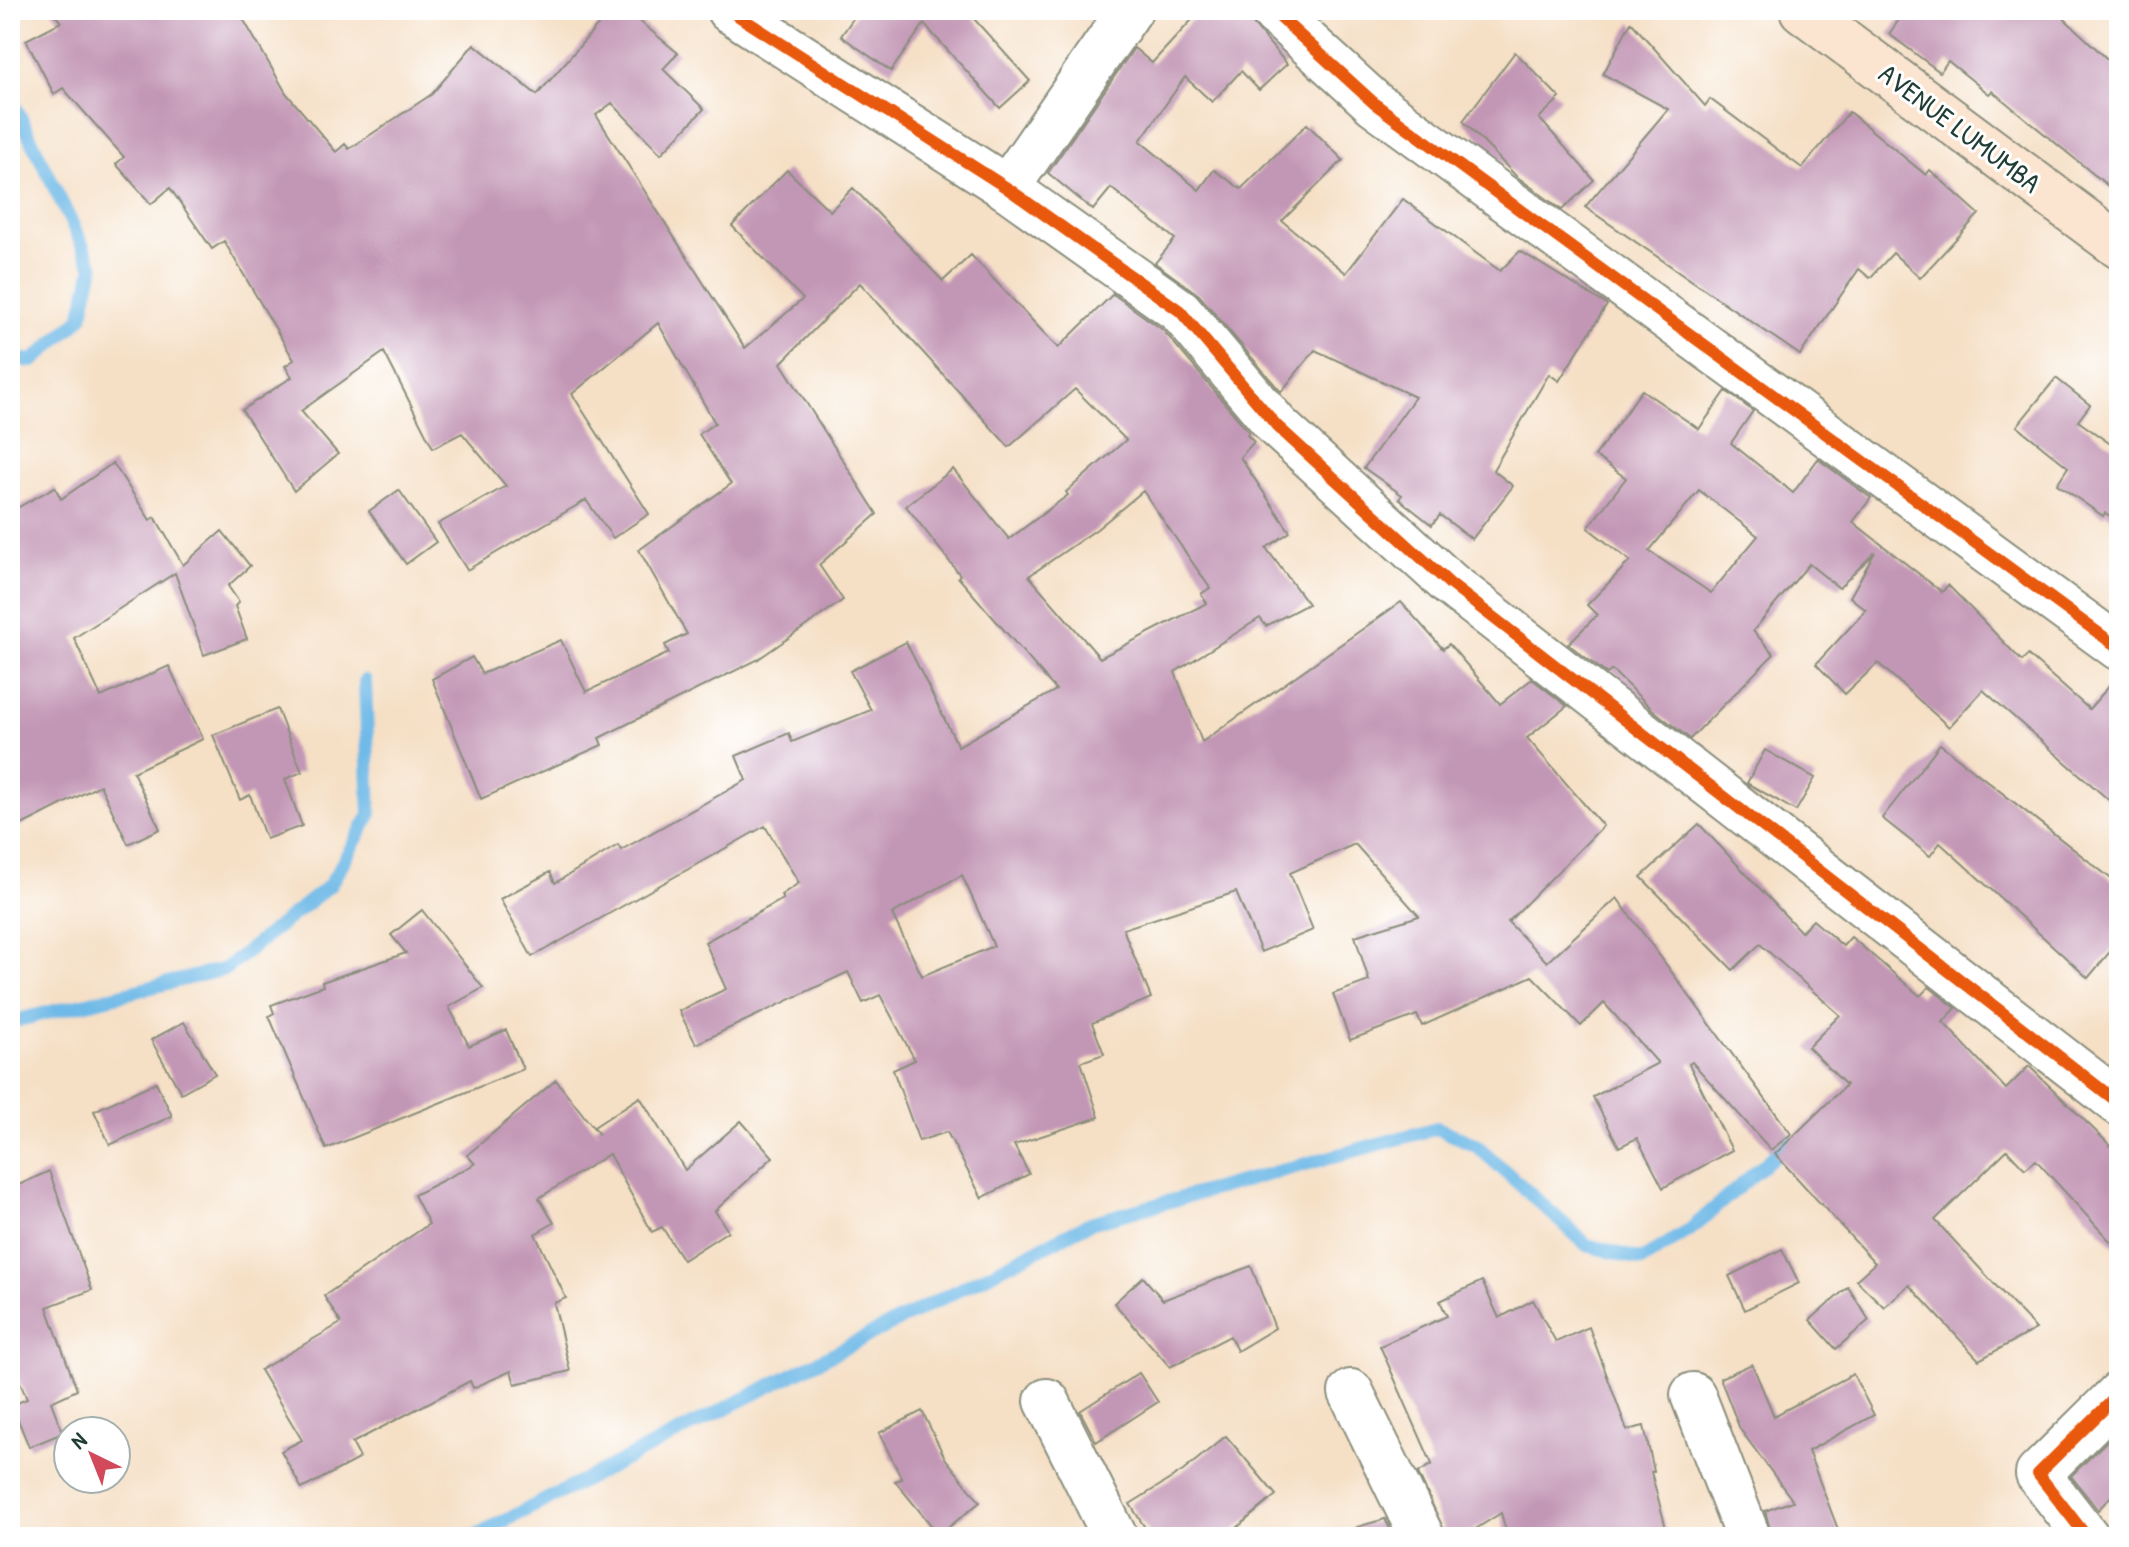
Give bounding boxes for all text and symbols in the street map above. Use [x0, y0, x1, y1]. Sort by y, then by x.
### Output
street label: AVENUE LUMUMBA [1871, 55, 2049, 202]
north arrow [52, 1415, 132, 1495]
text: N [64, 1425, 93, 1455]

